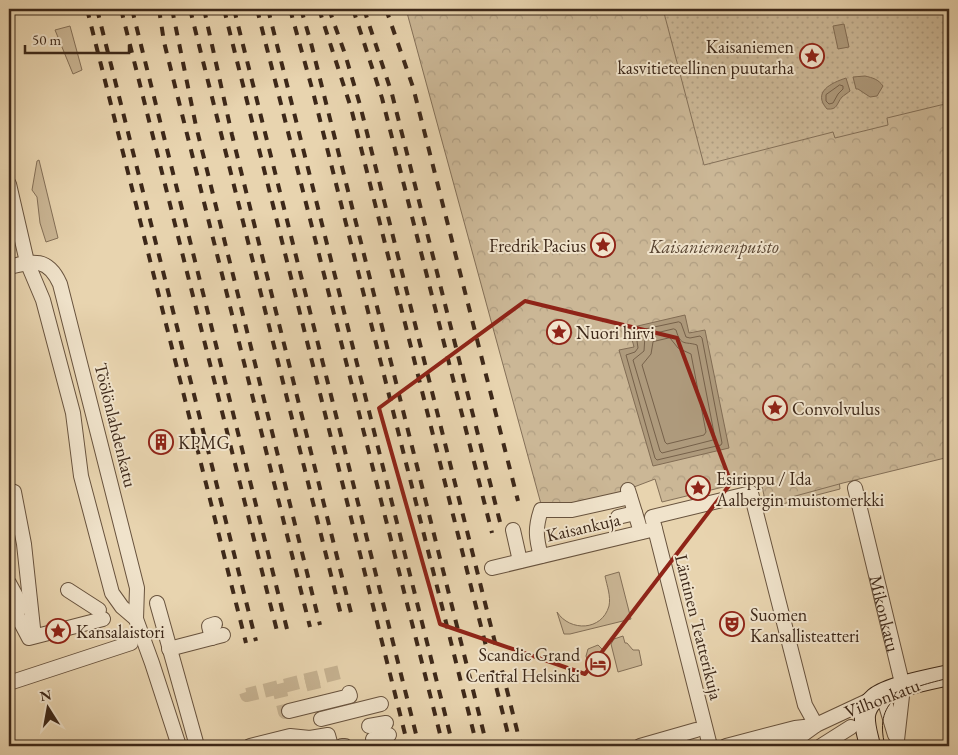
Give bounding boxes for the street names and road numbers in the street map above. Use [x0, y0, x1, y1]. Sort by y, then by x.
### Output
street label: Töölönlahdenkatu [89, 360, 143, 490]
street label: Kaisankuja [544, 507, 623, 547]
street label: Läntinen Teatterikuja [670, 552, 728, 703]
street label: Mikonkatu [865, 573, 906, 655]
street label: Vilhonkatu [841, 673, 923, 723]

